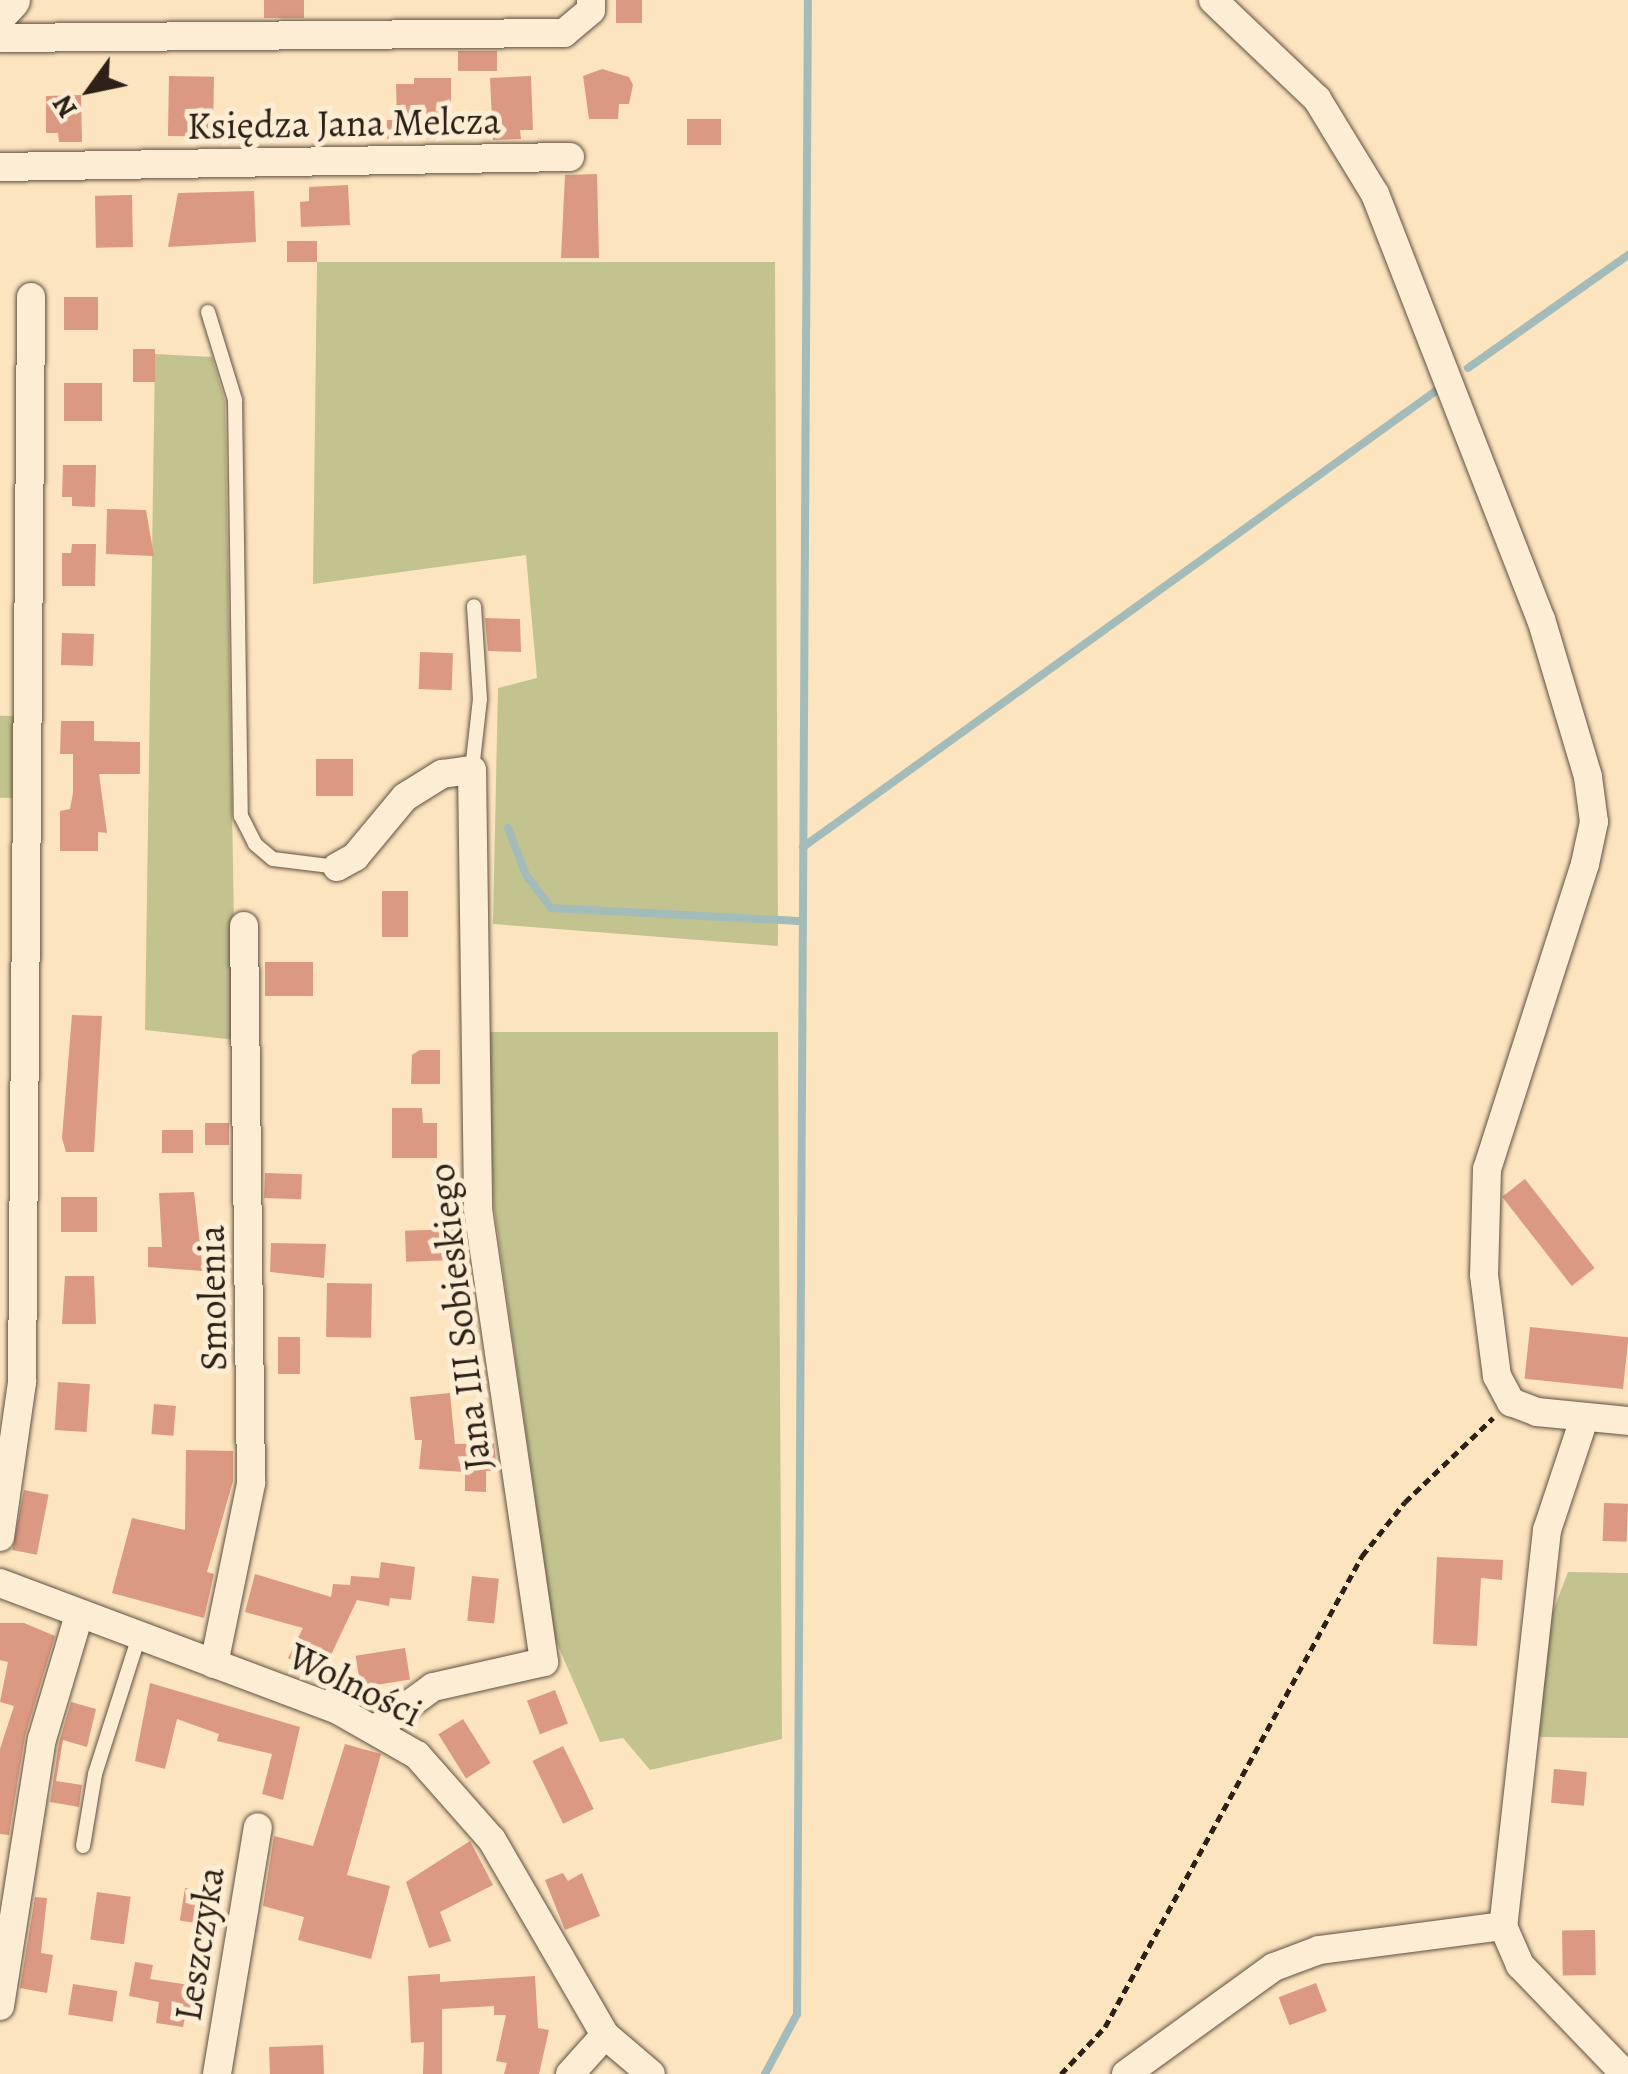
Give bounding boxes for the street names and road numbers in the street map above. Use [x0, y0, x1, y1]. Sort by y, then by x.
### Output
street label: Księdza Jana Melcza [187, 98, 501, 150]
street label: Jana III Sobieskiego [419, 1161, 501, 1473]
street label: Smolenia [189, 1225, 237, 1371]
street label: Wolności [281, 1633, 429, 1737]
street label: Leszczyka [165, 1864, 235, 2024]

